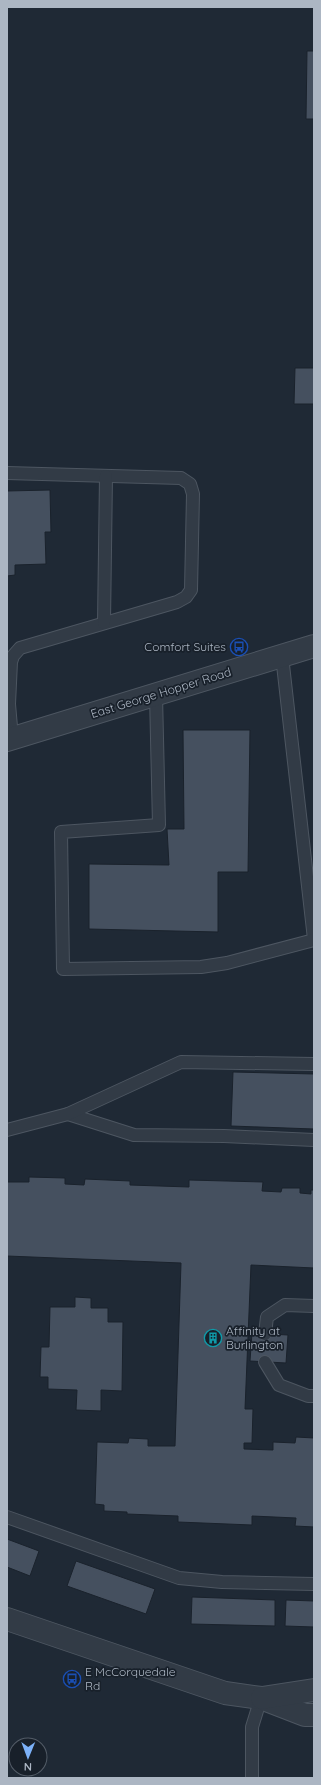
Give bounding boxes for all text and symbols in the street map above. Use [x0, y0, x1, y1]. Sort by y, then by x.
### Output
bus stop icon: Comfort Suites [229, 637, 249, 657]
place label: Comfort Suites [144, 639, 226, 654]
street label: East George Hopper Road [89, 664, 233, 721]
place label: Affinity at Burlington [226, 1323, 283, 1352]
building icon: Affinity at Burlington [203, 1328, 223, 1348]
place label: E McCorquedale Rd [85, 1664, 176, 1693]
bus stop icon: E McCorquedale Rd [62, 1669, 82, 1689]
north arrow [8, 1737, 48, 1777]
text: N [24, 1760, 32, 1774]

